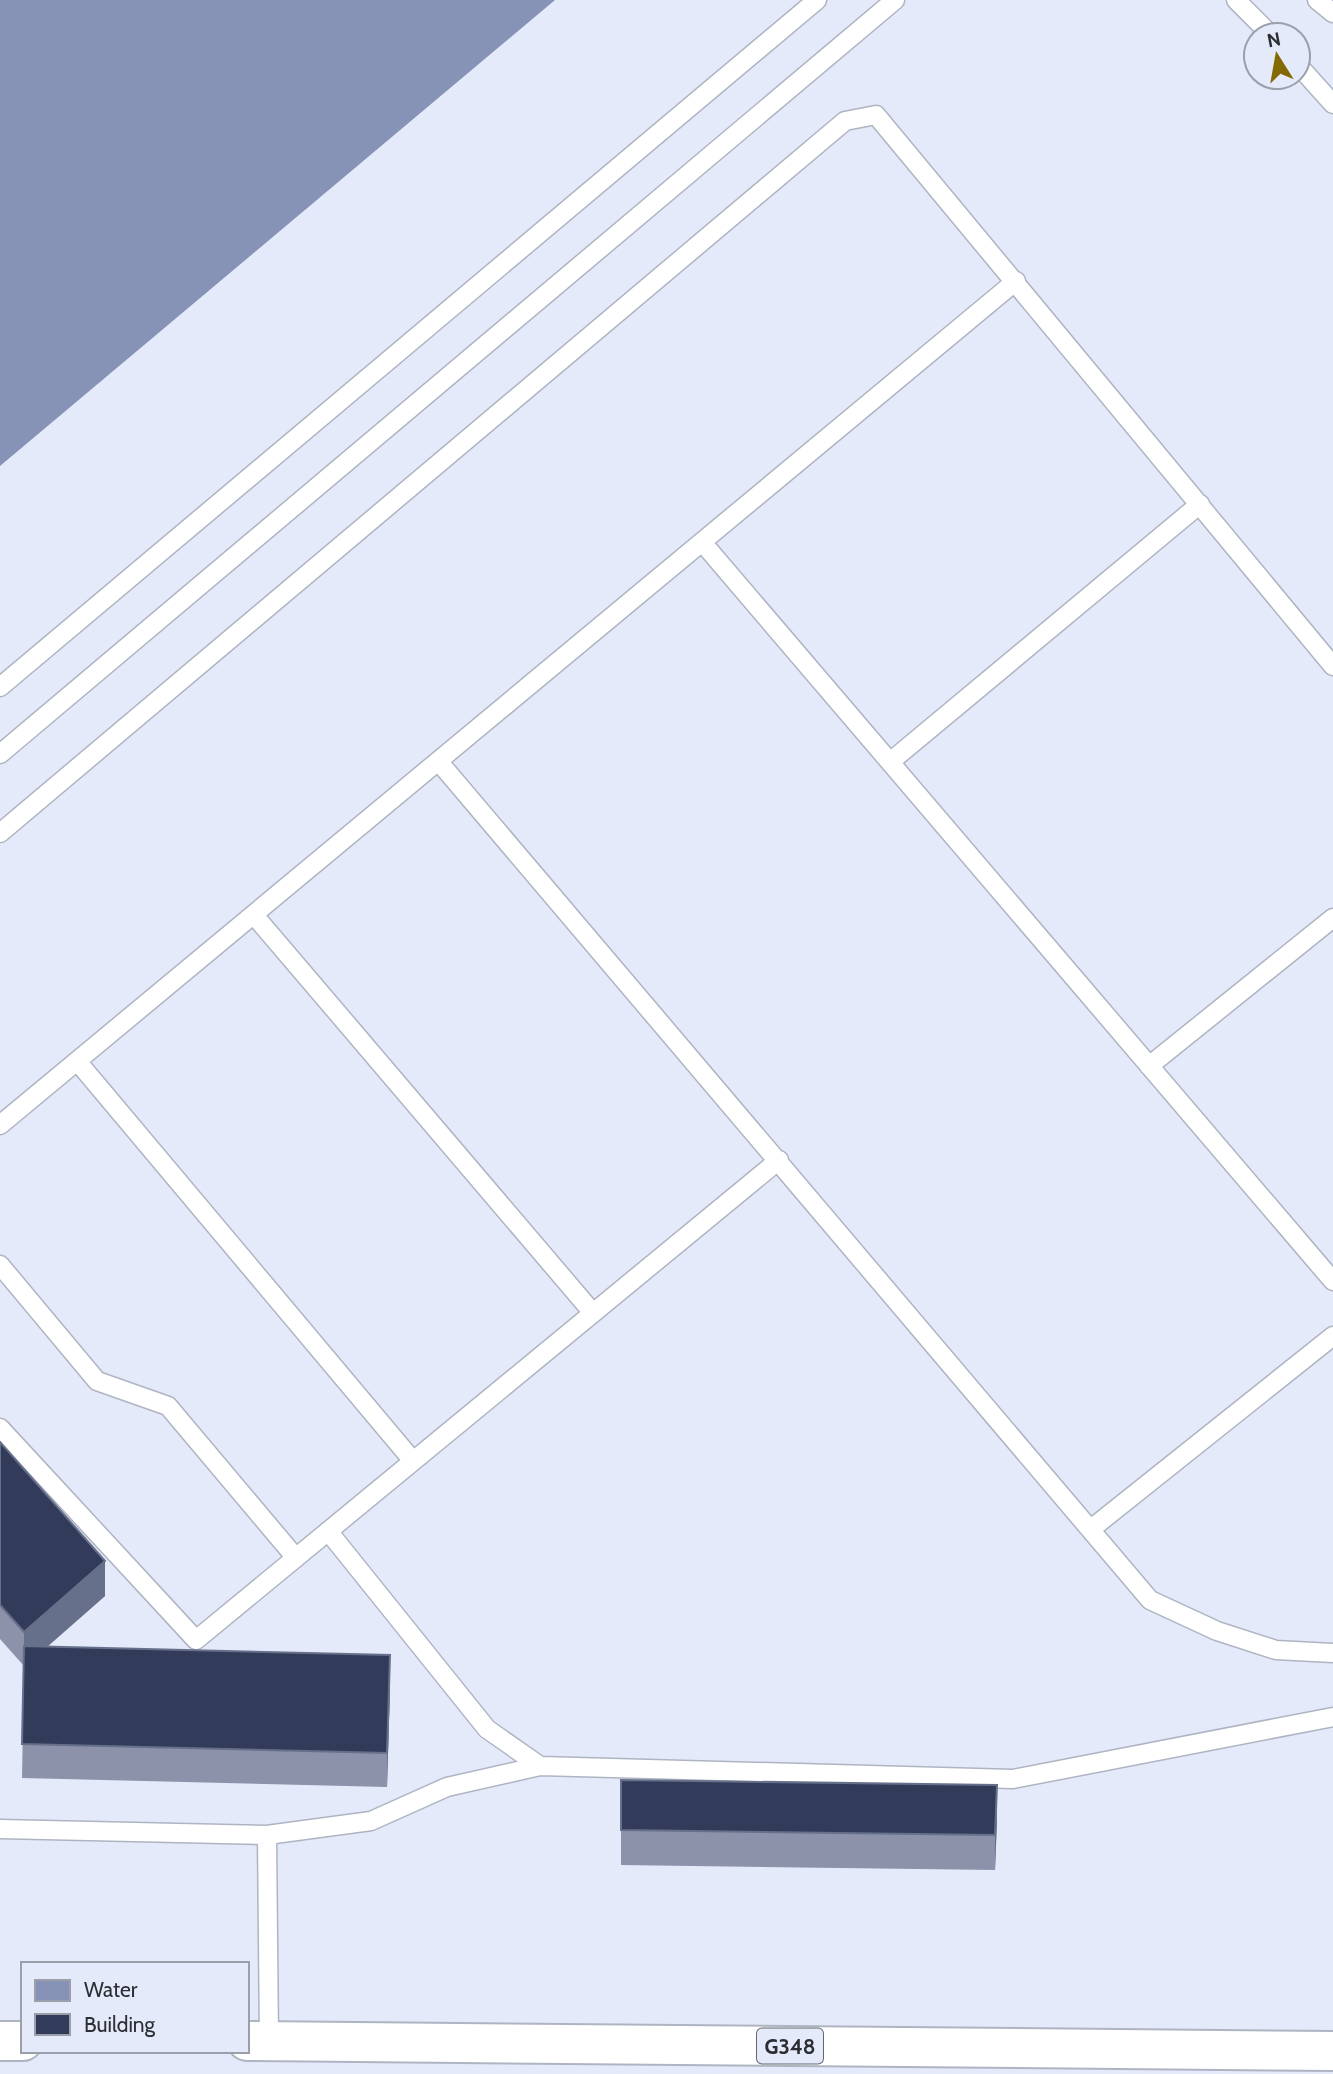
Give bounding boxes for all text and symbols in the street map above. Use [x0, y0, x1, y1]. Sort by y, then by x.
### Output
north arrow [1242, 21, 1312, 91]
text: N [1265, 27, 1283, 52]
legend [21, 1962, 248, 2053]
text: Water [84, 1977, 138, 2002]
text: Building [84, 2012, 156, 2037]
road number: G348 [757, 2028, 823, 2064]

